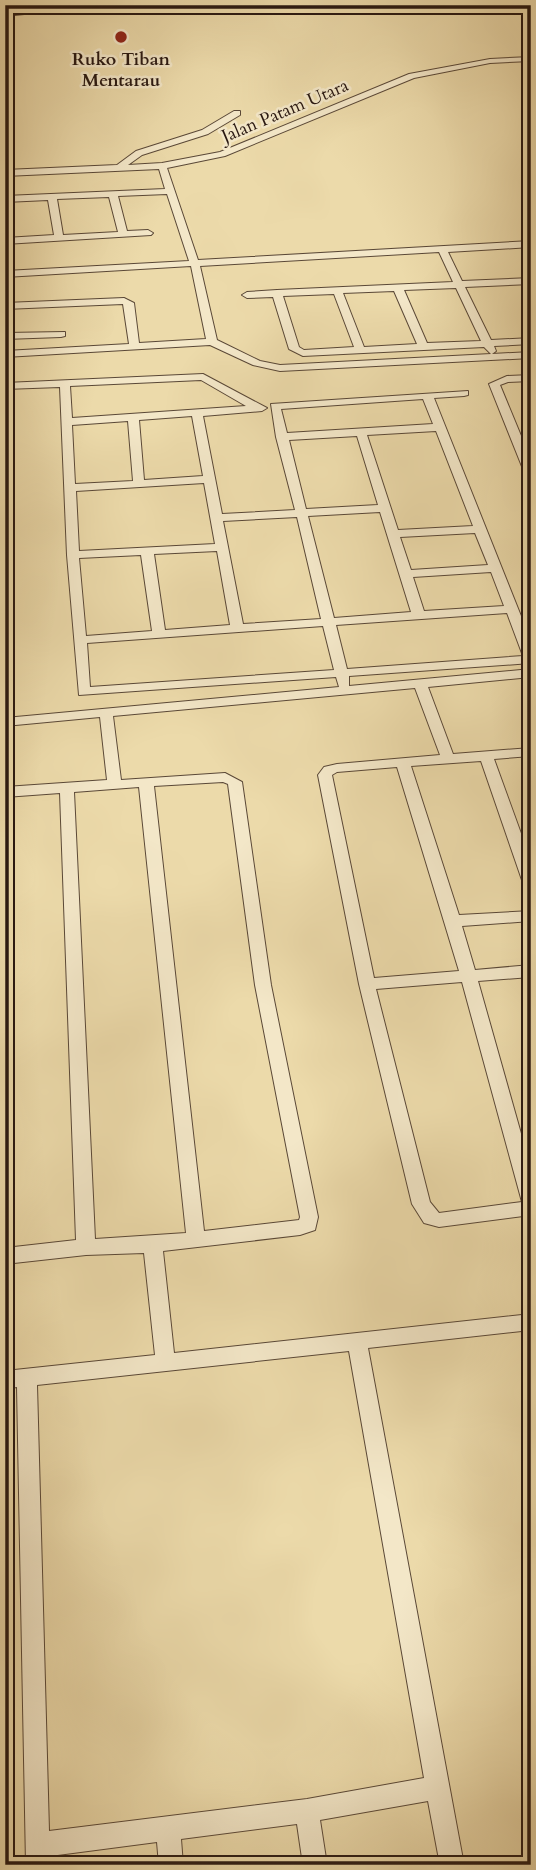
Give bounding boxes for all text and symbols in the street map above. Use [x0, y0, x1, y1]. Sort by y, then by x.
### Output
marker: Ruko Tiban Mentarau [113, 29, 129, 45]
place label: Ruko Tiban Mentarau [72, 47, 171, 93]
street label: Jalan Patam Utara [215, 73, 353, 150]

